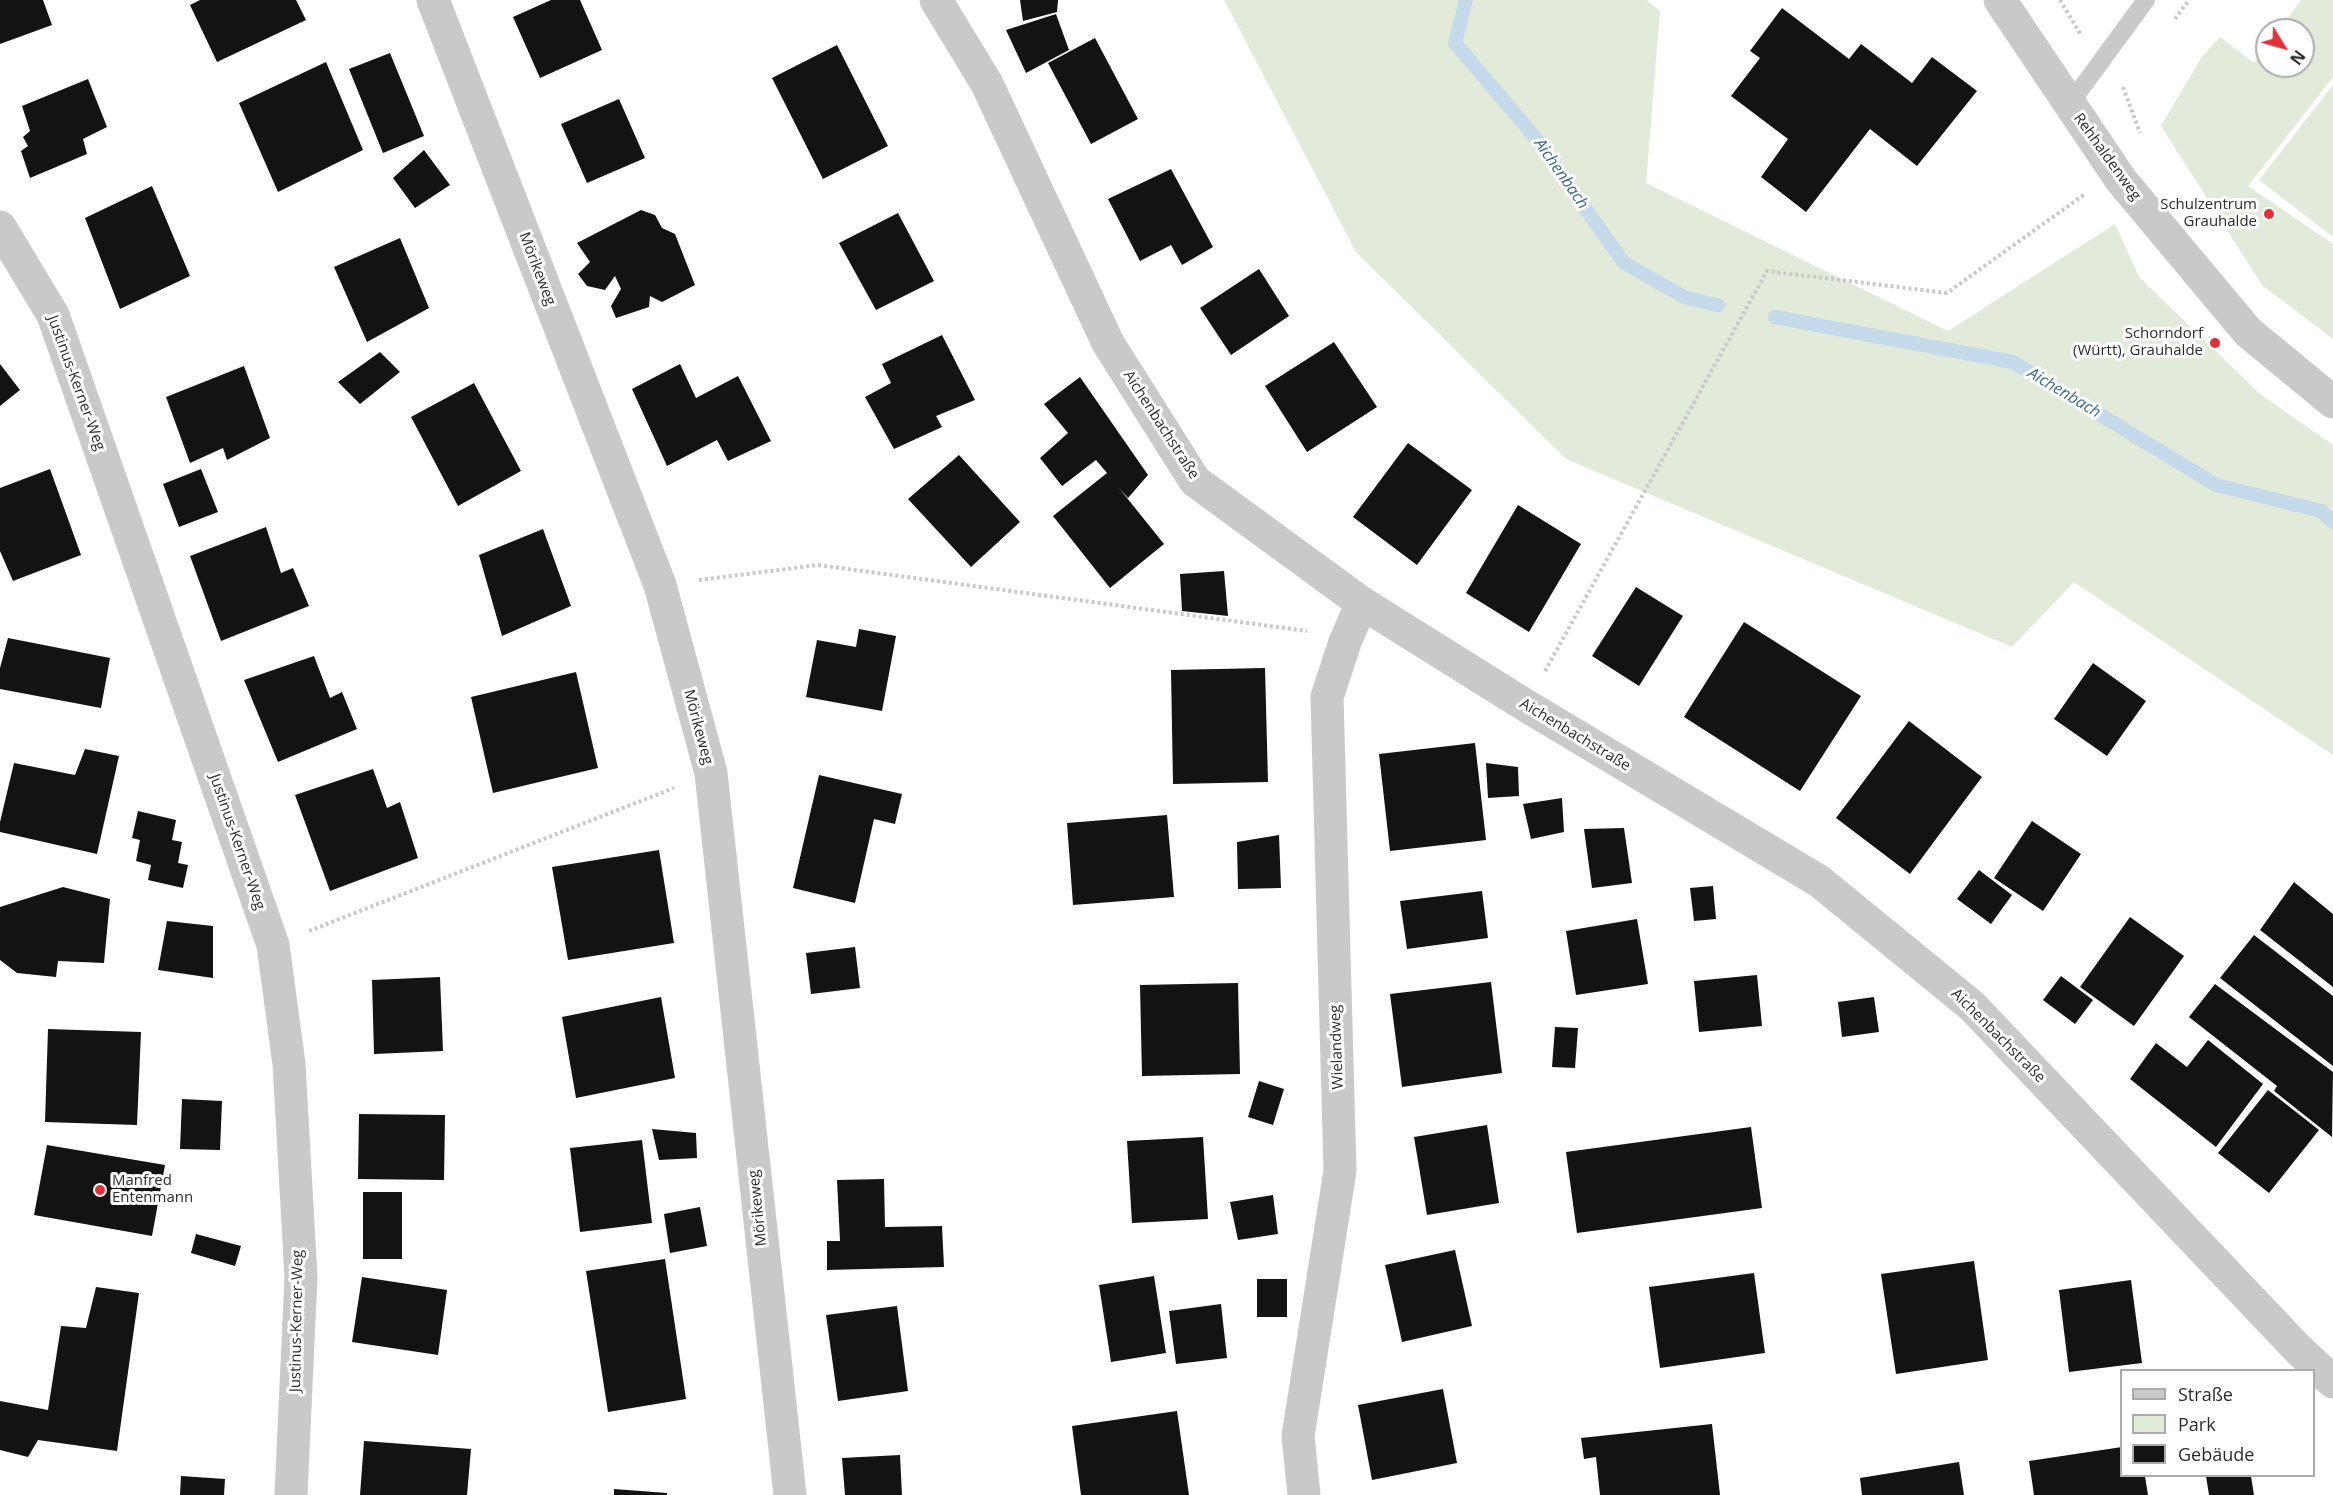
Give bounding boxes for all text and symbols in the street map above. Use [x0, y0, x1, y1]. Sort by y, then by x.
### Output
north arrow [2255, 18, 2315, 78]
text: N [2285, 46, 2310, 69]
street label: Rehhaldenweg [2069, 110, 2145, 204]
water label: Aichenbach [1530, 135, 1592, 213]
place label: Schulzentrum Grauhalde [2160, 196, 2257, 231]
marker: Schulzentrum Grauhalde [2262, 207, 2276, 221]
street label: Mörikeweg [515, 230, 559, 308]
street label: Justinus-Kerner-Weg [43, 313, 109, 453]
place label: Schorndorf (Württ), Grauhalde [2073, 325, 2203, 360]
marker: Schorndorf (Württ), Grauhalde [2208, 336, 2222, 350]
water label: Aichenbach [2024, 364, 2104, 422]
street label: Aichenbachstraße [1119, 367, 1203, 483]
street label: Mörikeweg [679, 688, 717, 766]
street label: Aichenbachstraße [1516, 695, 1634, 775]
street label: Justinus-Kerner-Weg [205, 772, 269, 912]
street label: Aichenbachstraße [1947, 985, 2049, 1087]
street label: Wielandweg [1327, 1004, 1347, 1090]
street label: Mörikeweg [745, 1169, 771, 1247]
place label: Manfred Entenmann [112, 1172, 193, 1207]
marker: Manfred Entenmann [93, 1183, 107, 1197]
street label: Justinus-Kerner-Weg [287, 1250, 307, 1392]
legend [2120, 1369, 2315, 1477]
text: Straße [2178, 1382, 2233, 1406]
text: Park [2178, 1412, 2216, 1436]
text: Gebäude [2178, 1442, 2254, 1466]

